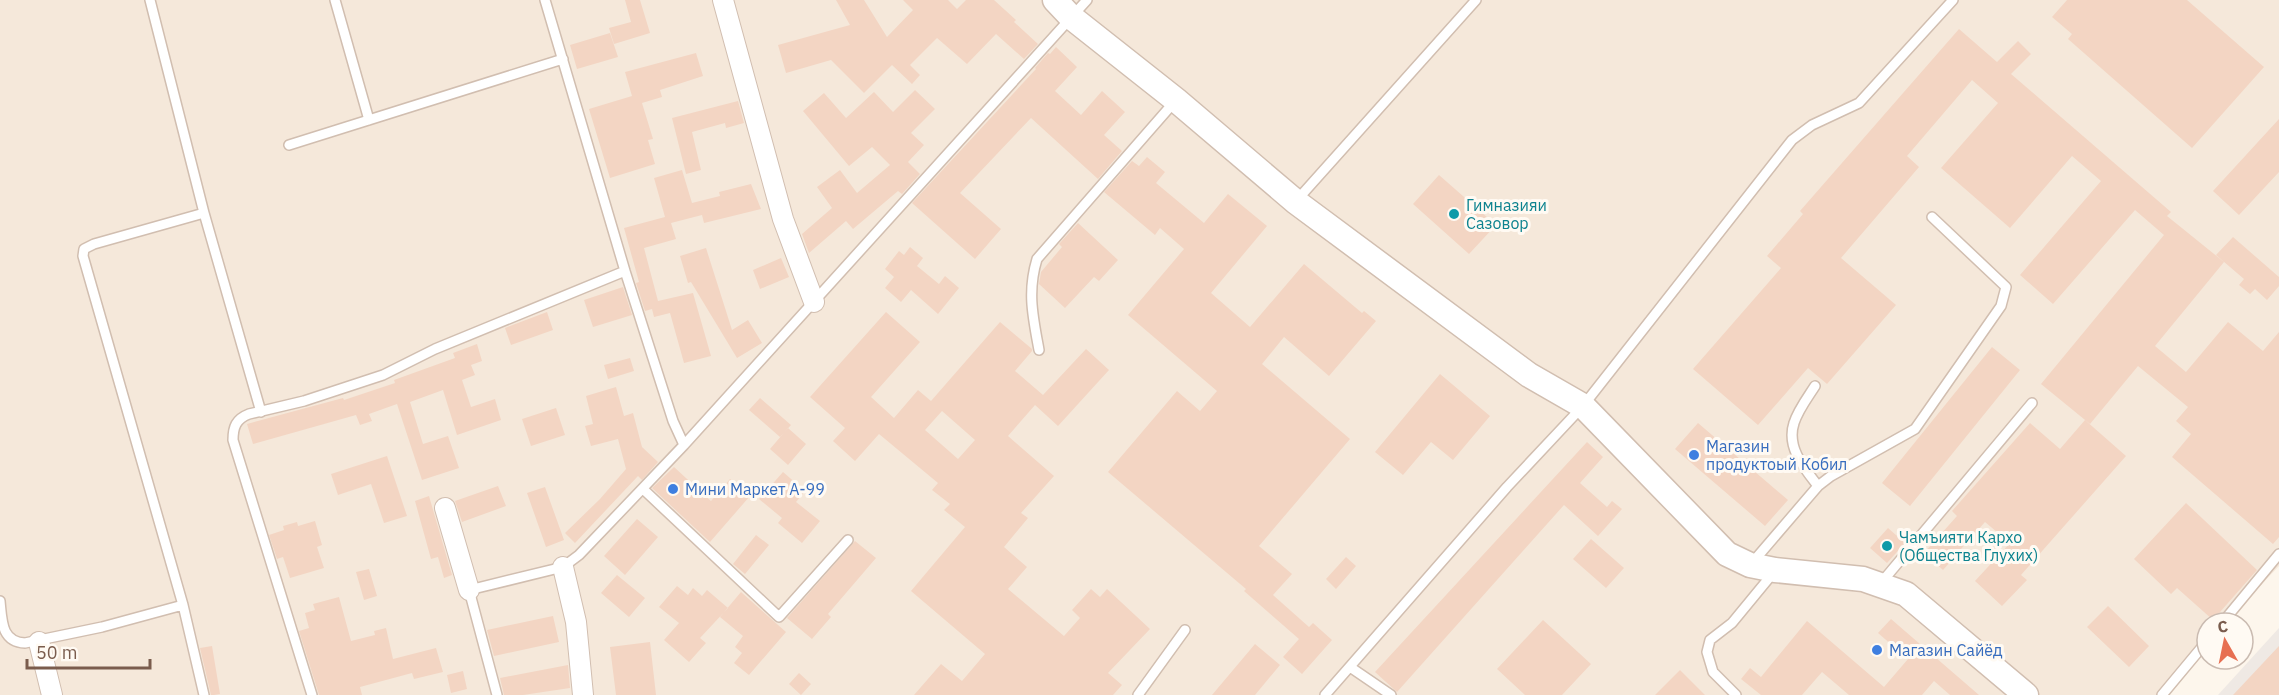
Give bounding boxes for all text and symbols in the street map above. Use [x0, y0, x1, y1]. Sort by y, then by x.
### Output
place label: Гимназияи Сазовор [1466, 195, 1547, 233]
marker: Гимназияи Сазовор [1447, 207, 1461, 221]
place label: Магазин продуктоый Кобил [1706, 436, 1847, 474]
marker: Магазин продуктоый Кобил [1687, 448, 1701, 462]
place label: Мини Маркет А-99 [685, 479, 825, 499]
marker: Мини Маркет А-99 [666, 482, 680, 496]
place label: Чамъияти Кархо (Общества Глухих) [1899, 527, 2038, 565]
marker: Чамъияти Кархо (Общества Глухих) [1880, 539, 1894, 553]
north arrow [2195, 611, 2255, 671]
text: С [2216, 615, 2229, 637]
scale bar [27, 632, 150, 670]
place label: Магазин Сайёд [1889, 640, 2003, 660]
text: 50 m [36, 641, 78, 664]
marker: Магазин Сайёд [1870, 643, 1884, 657]

